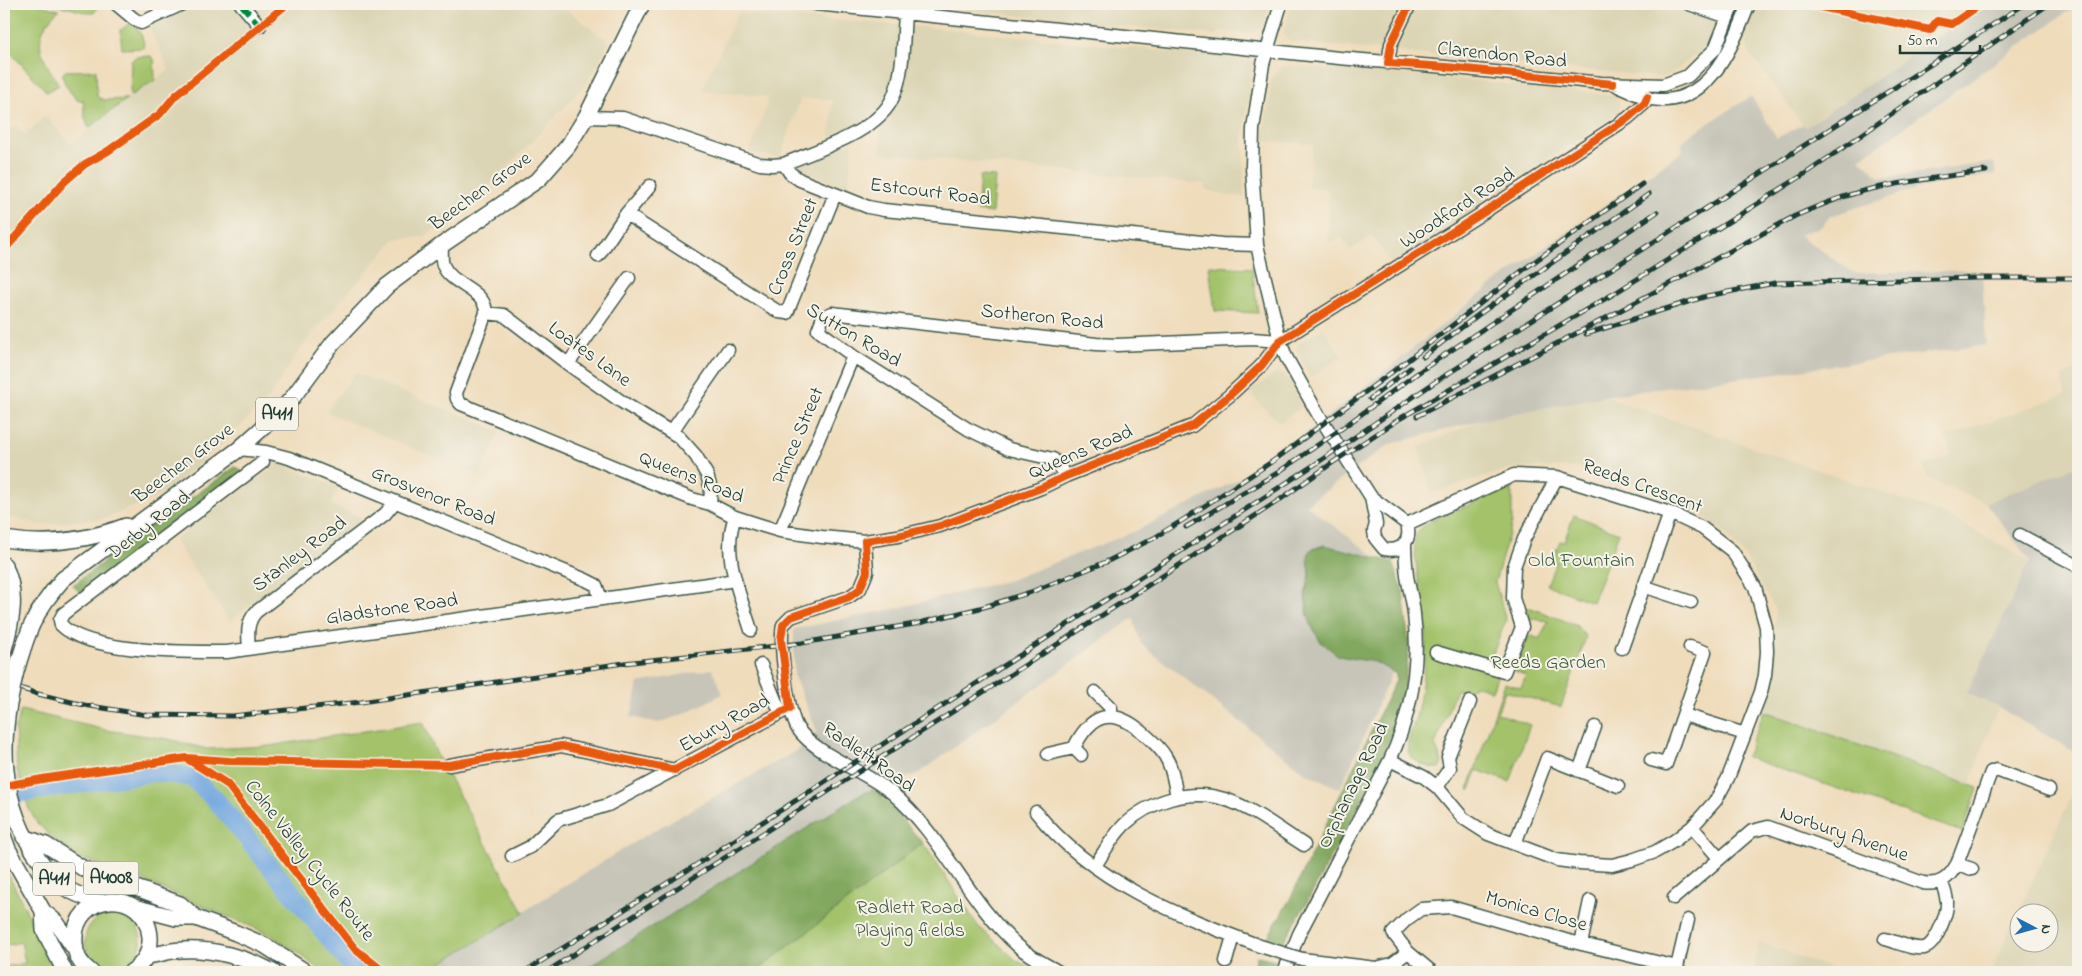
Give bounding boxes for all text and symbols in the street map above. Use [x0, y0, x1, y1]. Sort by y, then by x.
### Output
scale bar [1900, 22, 1980, 54]
text: 50 m [1907, 30, 1938, 52]
street label: Clarendon Road [1436, 35, 1568, 77]
street label: Beechen Grove [423, 145, 538, 240]
street label: Woodford Road [1395, 161, 1521, 257]
street label: Estcourt Road [868, 171, 992, 215]
street label: Cross Street [761, 193, 827, 300]
street label: Sutton Road [800, 296, 906, 376]
street label: Sotheron Road [979, 297, 1105, 339]
street label: Loates Lane [541, 315, 637, 395]
street label: Prince Street [765, 383, 833, 489]
road number: A411 [256, 398, 298, 430]
street label: Beechen Grove [127, 416, 241, 512]
street label: Queens Road [1024, 418, 1138, 488]
street label: Queens Road [634, 444, 748, 512]
street label: Reeds Crescent [1578, 452, 1706, 522]
street label: Grosvenor Road [367, 459, 499, 535]
street label: Derby Road [100, 484, 197, 569]
street label: Stanley Road [246, 510, 354, 600]
park label: Old Fountain [1528, 547, 1634, 576]
street label: Gladstone Road [324, 586, 460, 634]
park label: Reeds Garden [1491, 649, 1606, 678]
street label: Ebury Road [674, 687, 776, 761]
street label: Radlett Road [816, 715, 920, 801]
street label: Orphanage Road [1311, 718, 1398, 854]
street label: Colne Valley Cycle Route [237, 774, 381, 948]
street label: Norbury Avenue [1776, 799, 1912, 871]
road number: A4008 [84, 861, 138, 894]
road number: A411 [33, 862, 75, 896]
street label: Monica Close [1482, 884, 1590, 940]
park label: Radlett Road Playing fields [855, 894, 965, 947]
north arrow [2010, 904, 2060, 954]
text: N [2035, 923, 2056, 935]

